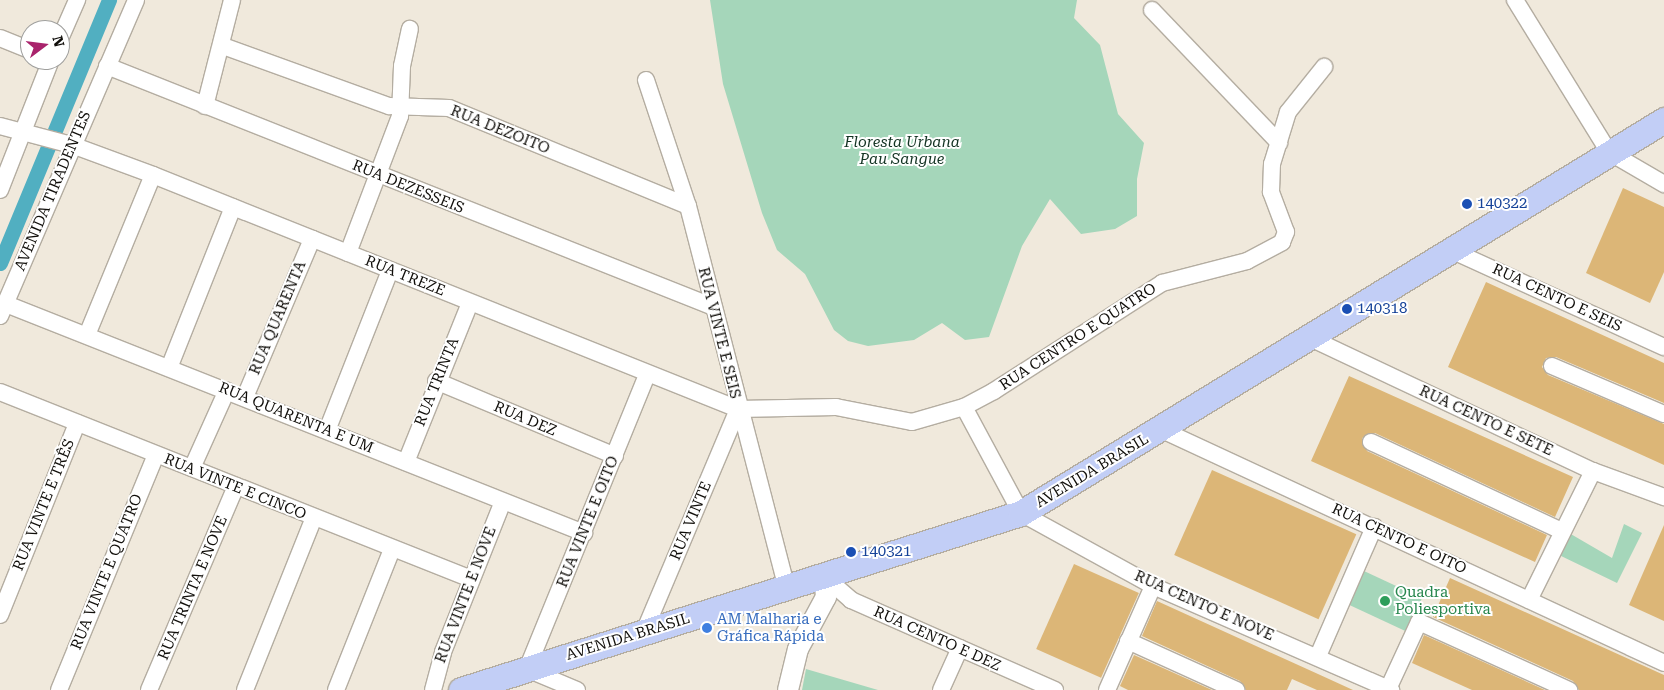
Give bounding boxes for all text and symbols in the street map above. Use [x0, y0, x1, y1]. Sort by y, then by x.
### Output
north arrow [20, 20, 70, 70]
text: N [49, 34, 68, 49]
street label: RUA DEZOITO [448, 102, 552, 158]
street label: AVENIDA TIRADENTES [11, 108, 95, 274]
park label: Floresta Urbana Pau Sangue [844, 133, 960, 168]
street label: RUA DEZESSEIS [349, 156, 467, 218]
place label: 140322 [1477, 195, 1527, 213]
marker: 140322 [1461, 198, 1473, 210]
street label: RUA TREZE [362, 252, 448, 300]
street label: RUA QUARENTA [246, 258, 310, 378]
street label: RUA CENTO E SEIS [1489, 260, 1625, 336]
street label: RUA VINTE E SEIS [694, 265, 744, 401]
street label: RUA CENTRO E QUATRO [996, 280, 1160, 394]
place label: 140318 [1357, 300, 1407, 318]
marker: 140318 [1341, 303, 1353, 315]
street label: RUA TRINTA [411, 335, 463, 429]
street label: RUA QUARENTA E UM [216, 379, 376, 457]
street label: RUA CENTO E SETE [1416, 382, 1556, 460]
street label: RUA DEZ [491, 398, 559, 440]
street label: AVENIDA BRASIL [1032, 430, 1152, 512]
street label: RUA VINTE E TRÊS [9, 437, 79, 573]
street label: RUA VINTE E CINCO [161, 450, 309, 524]
street label: RUA VINTE E OITO [553, 454, 623, 590]
street label: RUA VINTE [666, 479, 716, 563]
street label: RUA VINTE E QUATRO [67, 491, 147, 653]
street label: RUA CENTO E OITO [1329, 500, 1469, 578]
street label: RUA TRINTA E NOVE [154, 513, 232, 663]
street label: RUA VINTE E NOVE [432, 524, 500, 666]
place label: 140321 [861, 543, 911, 561]
marker: 140321 [845, 546, 857, 558]
street label: RUA CENTO E NOVE [1131, 567, 1277, 645]
place label: Quadra Poliesportiva [1395, 583, 1491, 618]
marker: Quadra Poliesportiva [1379, 595, 1391, 607]
street label: RUA CENTO E DEZ [871, 603, 1003, 675]
street label: AVENIDA BRASIL [564, 610, 692, 664]
place label: AM Malharia e Gráfica Rápida [717, 610, 824, 645]
marker: AM Malharia e Gráfica Rápida [701, 622, 713, 634]

